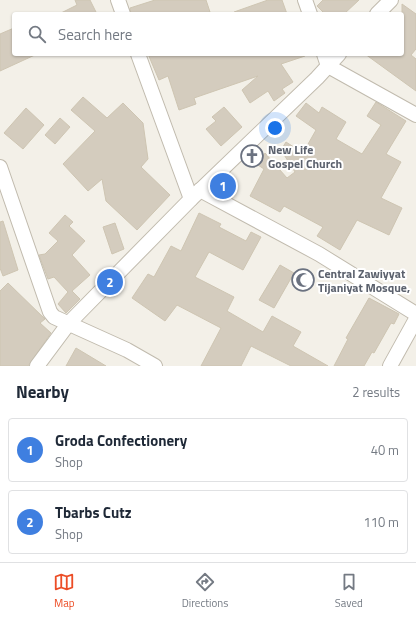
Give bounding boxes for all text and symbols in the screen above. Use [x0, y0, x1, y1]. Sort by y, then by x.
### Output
search box [12, 12, 404, 56]
icon: search [26, 23, 48, 45]
text: Search here [58, 23, 132, 46]
your location [265, 118, 285, 138]
place label: New Life Gospel Church [268, 140, 342, 173]
church icon: New Life Gospel Church [239, 143, 265, 169]
pin: 1 [210, 171, 236, 201]
place label: Central Zawiyyat Tijaniyat Mosque, [318, 264, 410, 297]
pin: 2 [97, 267, 123, 297]
mosque icon: Central Zawiyyat Tijaniyat Mosque, [290, 267, 316, 293]
text: Nearby [16, 379, 69, 405]
text: 2 results [352, 382, 400, 402]
text: Groda Confectionery [55, 429, 187, 452]
text: 1 [26, 440, 34, 460]
text: 40 m [371, 440, 399, 460]
text: Shop [55, 452, 83, 472]
text: Tbarbs Cutz [55, 501, 131, 524]
text: 2 [26, 512, 34, 532]
text: 110 m [363, 512, 399, 532]
text: Shop [55, 524, 83, 544]
tab: Map [53, 571, 75, 611]
tab: Directions [182, 571, 228, 611]
tab: Saved [335, 571, 363, 611]

